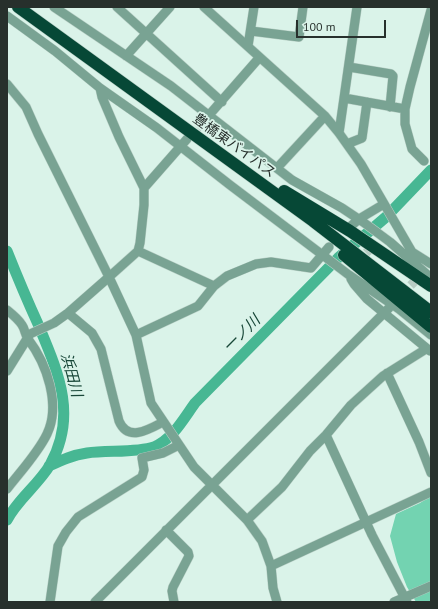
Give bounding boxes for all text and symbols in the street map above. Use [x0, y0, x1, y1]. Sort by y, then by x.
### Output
scale bar [298, 12, 388, 38]
text: 100 m [303, 19, 336, 34]
street label: 豊橋東バイパス [189, 110, 279, 182]
water label: 一ノ川 [220, 312, 264, 356]
water label: 浜田川 [56, 351, 86, 399]

